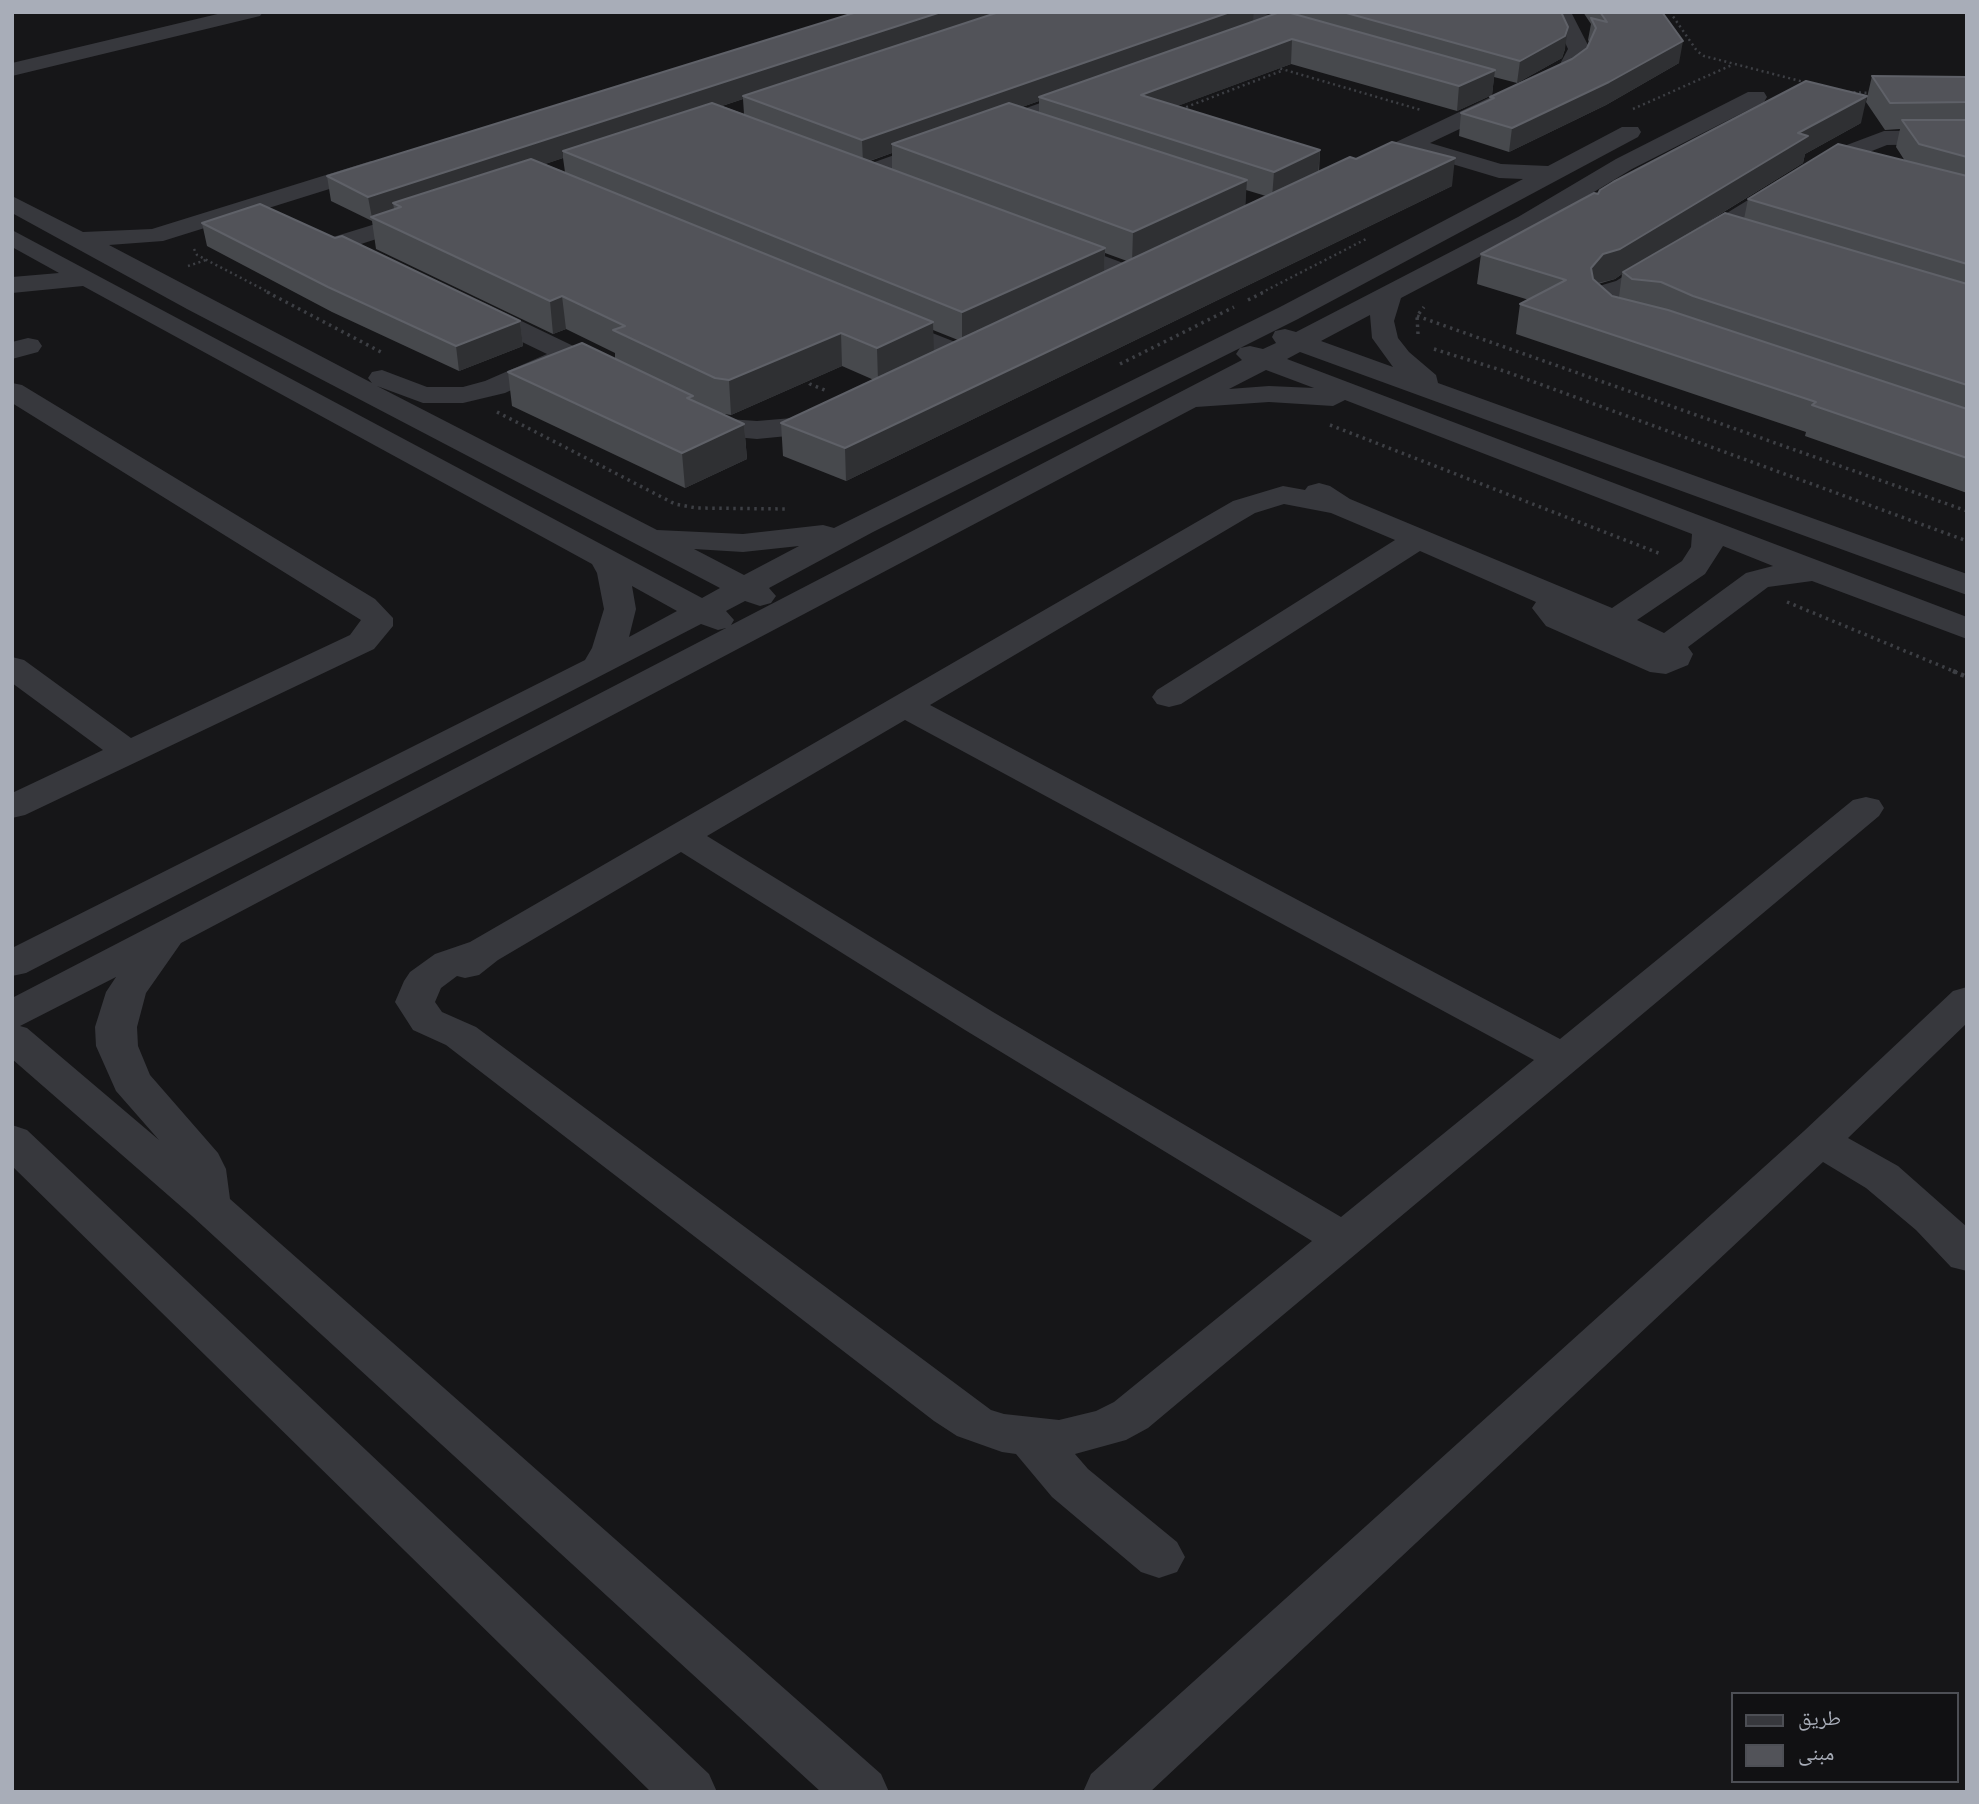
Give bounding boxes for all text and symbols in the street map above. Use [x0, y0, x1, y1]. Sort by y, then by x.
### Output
legend [1730, 1692, 1958, 1783]
text: طريق [1798, 1704, 1841, 1732]
text: مبنى [1798, 1739, 1834, 1767]

